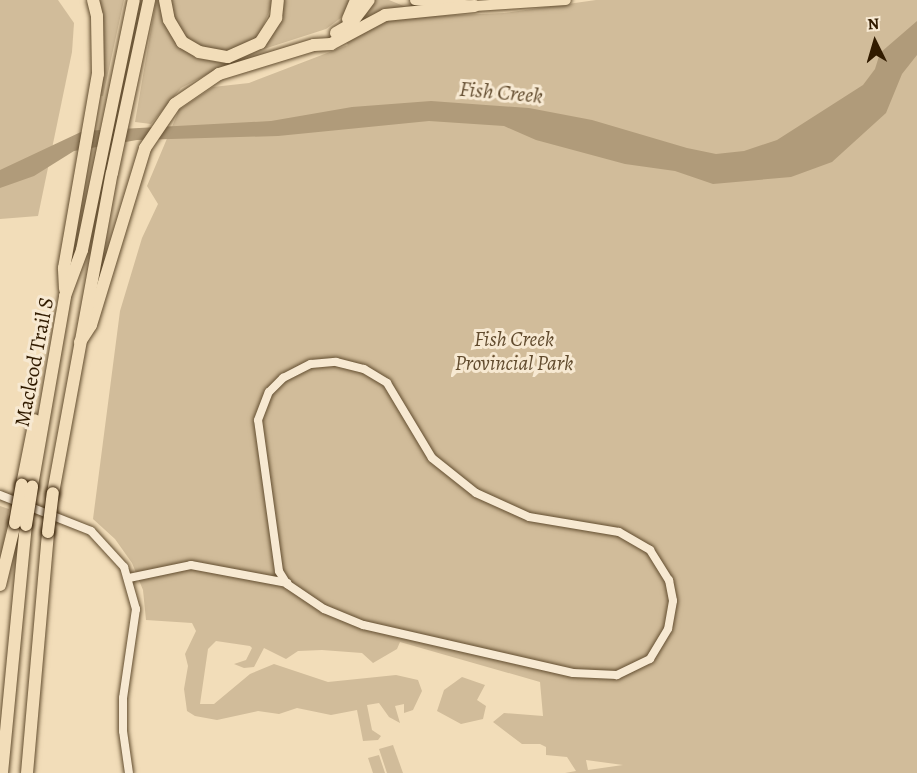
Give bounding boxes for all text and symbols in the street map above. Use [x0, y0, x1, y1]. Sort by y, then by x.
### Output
north arrow [845, 12, 905, 72]
text: N [867, 13, 880, 36]
water label: Fish Creek [458, 76, 544, 110]
street label: Macleod Trail S [9, 295, 59, 429]
park label: Fish Creek Provincial Park [455, 326, 573, 376]

